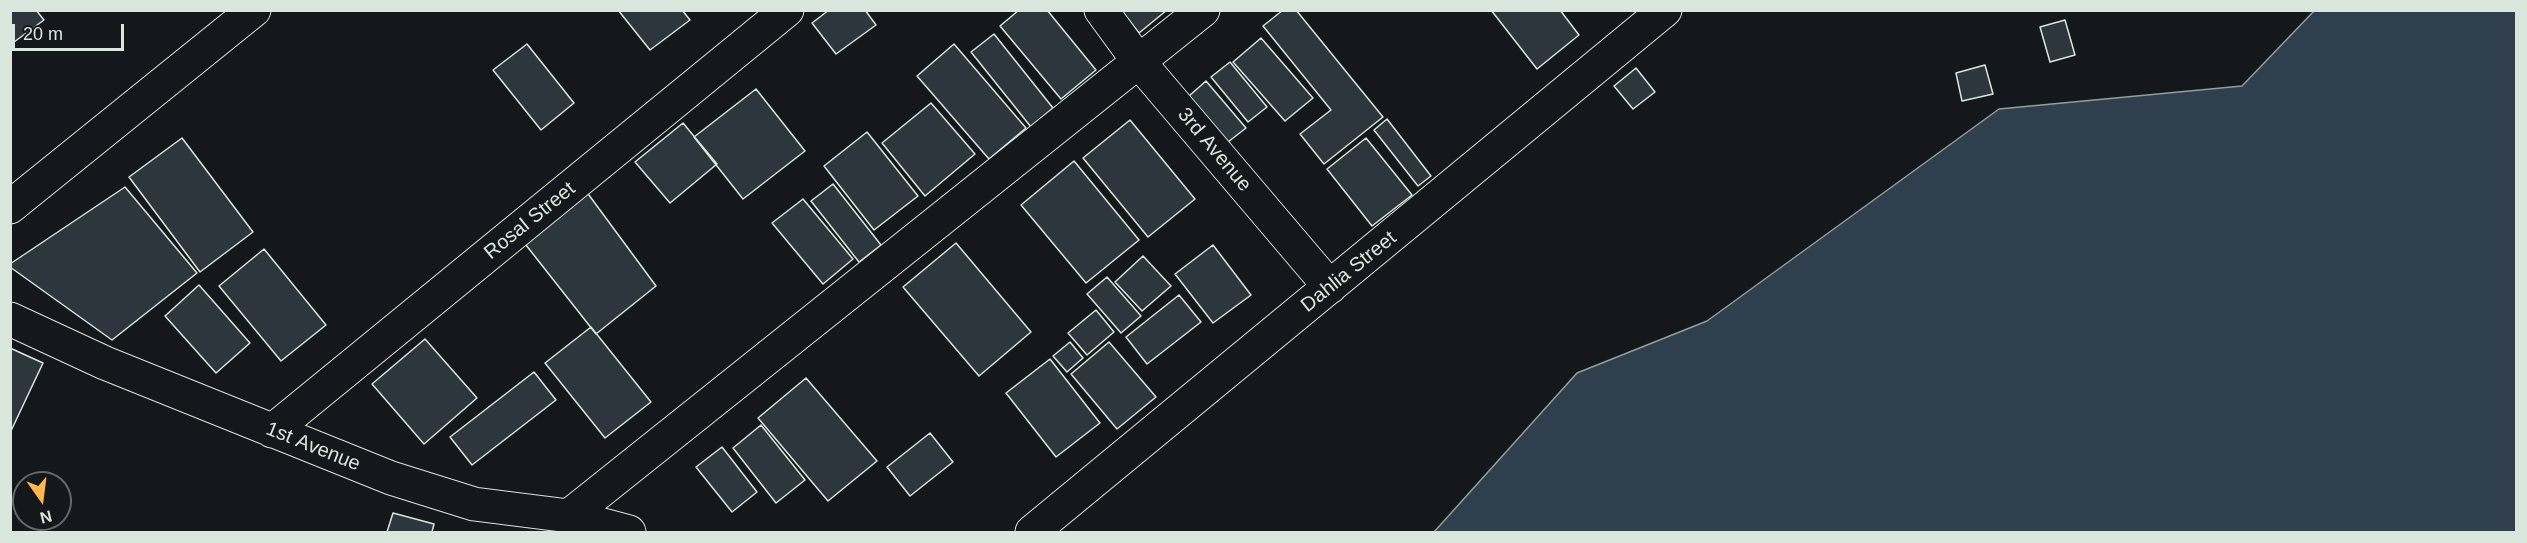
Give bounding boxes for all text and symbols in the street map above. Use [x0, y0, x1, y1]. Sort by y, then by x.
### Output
scale bar [15, 12, 128, 50]
text: 20 m [23, 24, 63, 44]
street label: 3rd Avenue [1172, 103, 1256, 197]
street label: Rosal Street [480, 177, 580, 265]
street label: Dahlia Street [1297, 226, 1401, 318]
street label: 1st Avenue [262, 417, 364, 477]
north arrow [12, 471, 72, 531]
text: N [38, 507, 54, 527]

